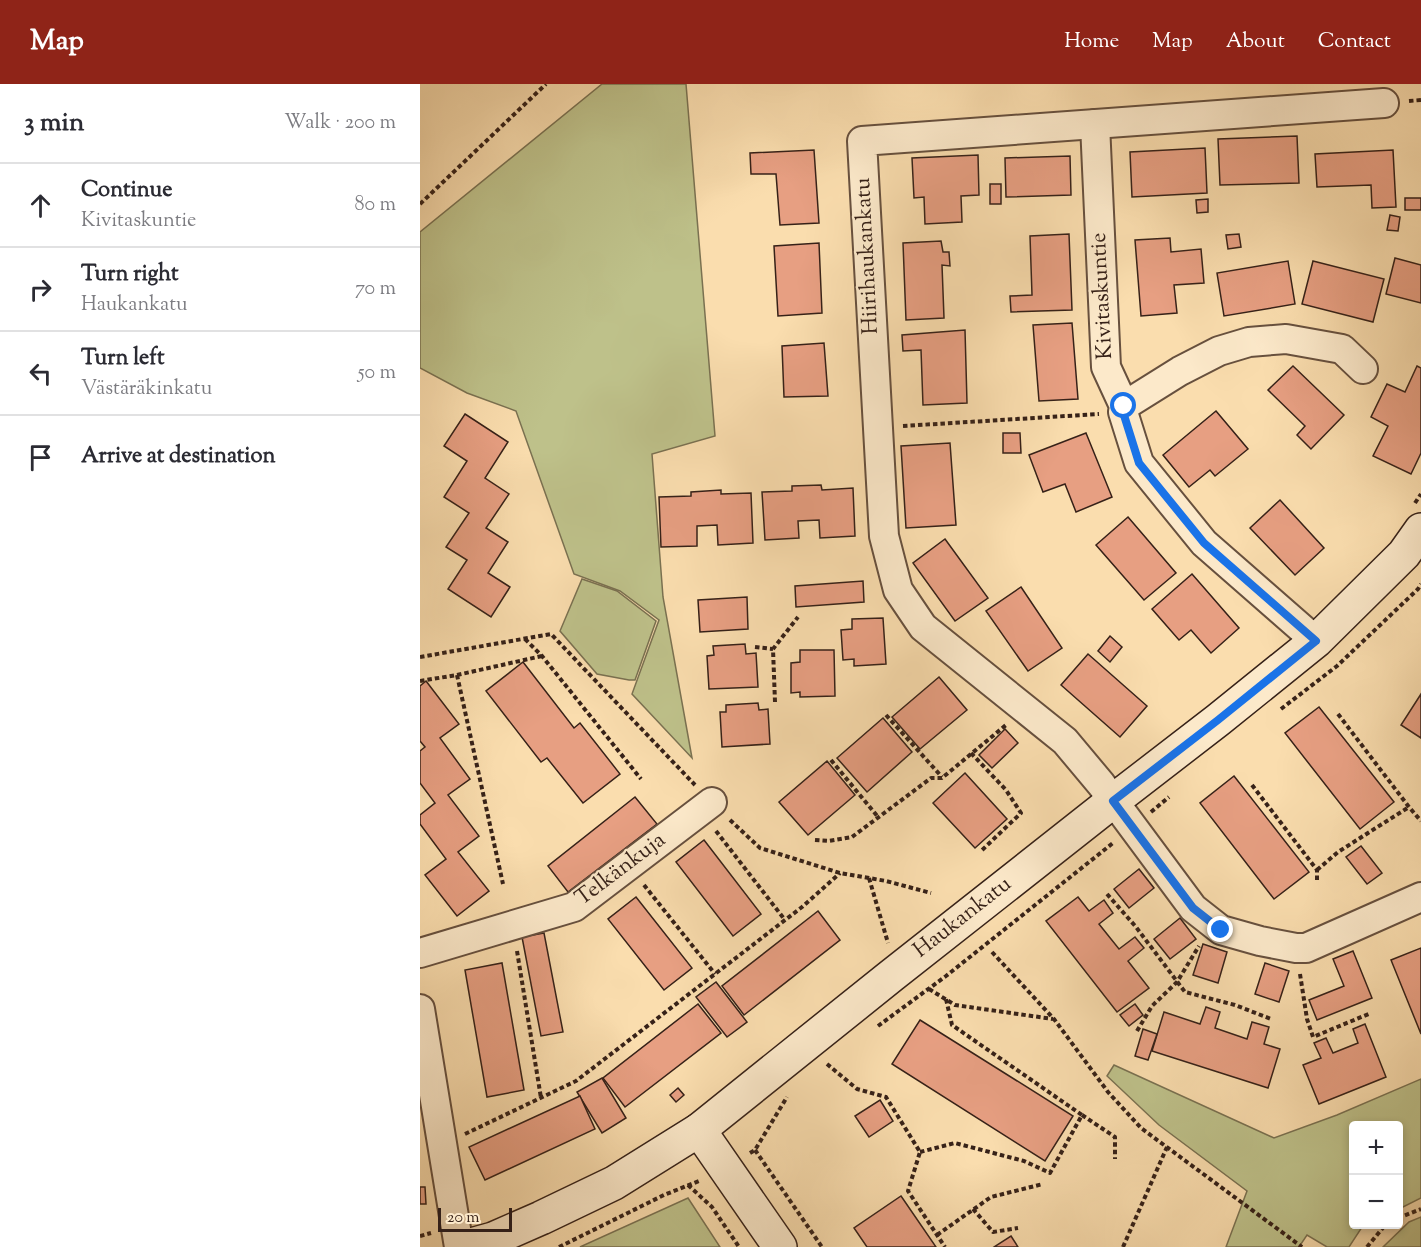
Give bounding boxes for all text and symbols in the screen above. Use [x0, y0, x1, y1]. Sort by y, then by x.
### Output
text: Map [30, 22, 84, 62]
text: Home [1064, 27, 1119, 57]
text: Map [1152, 27, 1193, 57]
text: About [1226, 27, 1285, 57]
text: Contact [1318, 27, 1391, 57]
text: 3 min [24, 105, 84, 142]
text: Walk · 200 m [284, 109, 396, 138]
text: Continue [81, 175, 172, 207]
street label: Hiirihaukankatu [848, 176, 888, 335]
icon: ahead [24, 189, 57, 222]
text: 80 m [355, 191, 396, 220]
text: Kivitaskuntie [81, 207, 196, 236]
street label: Kivitaskuntie [1084, 232, 1122, 360]
text: Turn right [81, 259, 178, 291]
icon: right [24, 273, 57, 306]
text: 70 m [355, 275, 396, 304]
text: Haukankatu [81, 291, 188, 320]
text: Turn left [81, 343, 164, 375]
icon: left [24, 357, 57, 390]
text: 50 m [358, 359, 396, 388]
text: Västäräkinkatu [81, 375, 212, 404]
route start [1110, 392, 1136, 418]
icon: arrive [24, 441, 57, 474]
text: Arrive at destination [81, 441, 276, 473]
street label: Telkänkuja [569, 825, 673, 915]
street label: Haukankatu [907, 869, 1019, 967]
route end [1207, 916, 1233, 942]
map controls [1349, 1121, 1403, 1229]
button: + [1349, 1121, 1403, 1175]
button: − [1349, 1175, 1403, 1229]
scale bar [438, 1205, 512, 1232]
text: 20 m [447, 1207, 480, 1230]

